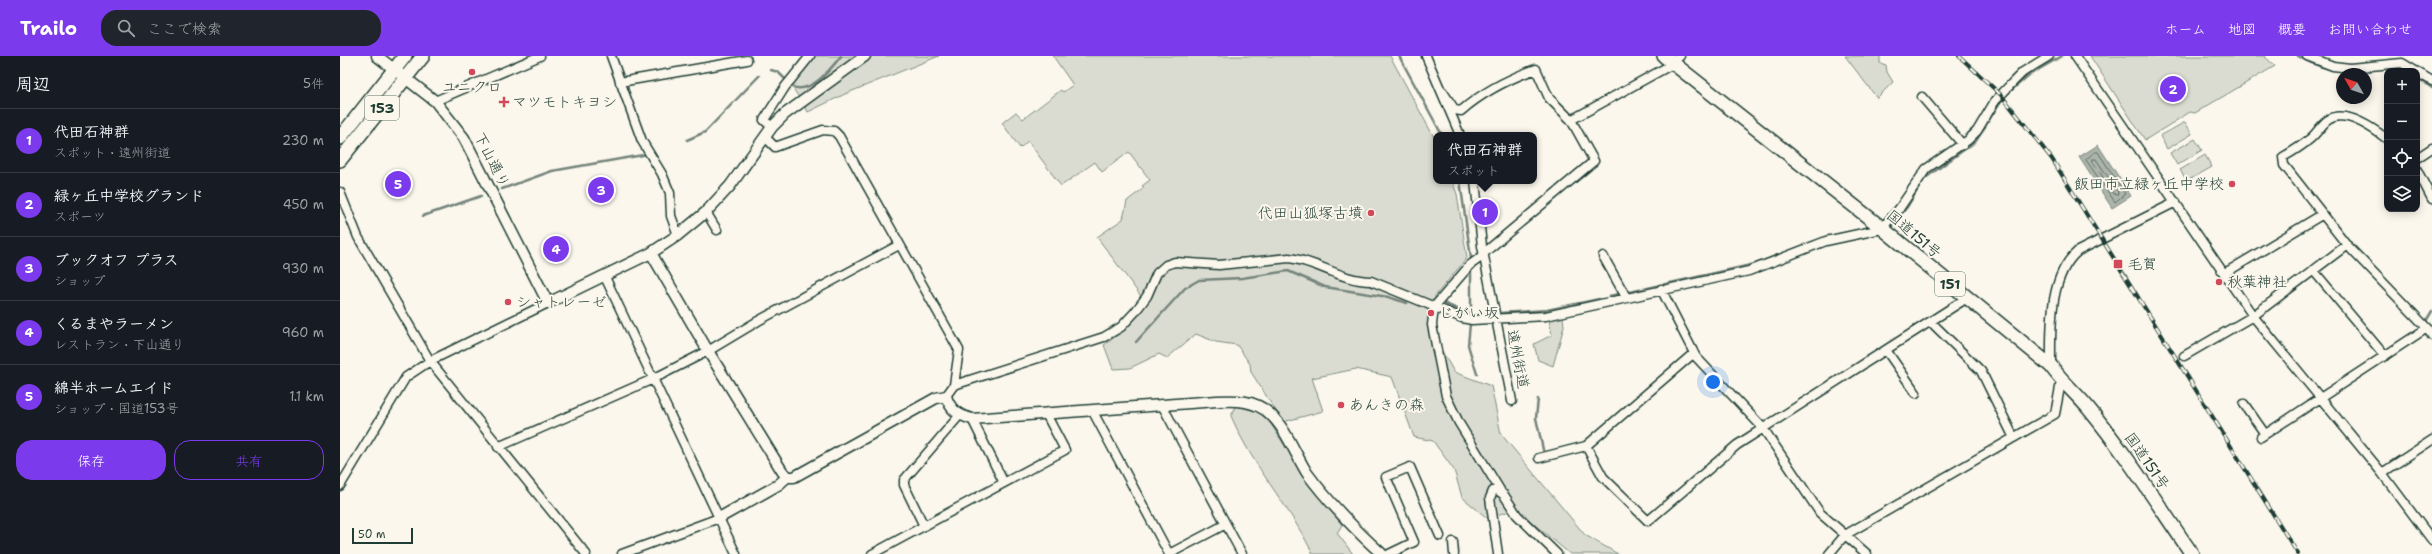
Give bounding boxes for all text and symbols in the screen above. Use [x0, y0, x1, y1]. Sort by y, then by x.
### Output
search box [101, 10, 381, 46]
text: Trailo [20, 16, 77, 41]
icon: search [115, 17, 137, 39]
text: ここで検索 [147, 19, 222, 39]
text: ホーム [2165, 20, 2206, 38]
text: 地図 [2228, 20, 2256, 38]
text: 概要 [2278, 20, 2306, 38]
text: お問い合わせ [2328, 20, 2412, 38]
marker: ユニクロ [467, 67, 477, 77]
north arrow [2336, 68, 2372, 104]
map controls [2384, 68, 2420, 212]
button: + [2384, 68, 2420, 104]
text: 周辺 [16, 73, 50, 95]
pin: 2 [2160, 74, 2186, 104]
text: 5件 [303, 75, 324, 92]
place label: ユニクロ [442, 77, 502, 97]
place label: マツモトキヨシ [512, 92, 617, 112]
road number: 153 [365, 96, 399, 120]
marker: マツモトキヨシ [499, 97, 509, 107]
button: − [2384, 104, 2420, 140]
text: 代田石神群 [54, 122, 129, 142]
street label: 下山通り [469, 129, 515, 191]
text: 1 [26, 132, 32, 149]
text: 230 m [282, 132, 324, 149]
popup [1433, 132, 1537, 184]
text: 代田石神群 [1447, 140, 1523, 160]
button: locate [2384, 140, 2420, 176]
text: スポット · 遠州街道 [54, 144, 171, 161]
text: スポット [1447, 162, 1500, 179]
pin: 5 [385, 169, 411, 199]
place label: 飯田市立緑ヶ丘中学校 [2074, 174, 2224, 194]
pin: 3 [588, 175, 614, 205]
button: layers [2384, 176, 2420, 212]
marker: 飯田市立緑ヶ丘中学校 [2227, 179, 2237, 189]
text: 緑ヶ丘中学校グランド [54, 186, 204, 206]
text: 2 [24, 196, 34, 213]
text: 450 m [283, 196, 324, 213]
pin: 1 [1472, 197, 1498, 227]
place label: 代田山狐塚古墳 [1258, 203, 1363, 223]
street label: 国道151号 [1882, 205, 1946, 263]
text: スポーツ [54, 208, 106, 225]
marker: 代田山狐塚古墳 [1366, 208, 1376, 218]
pin: 4 [543, 234, 569, 264]
text: ブックオフ プラス [54, 250, 179, 270]
place label: 毛賀 [2127, 254, 2157, 274]
marker: 毛賀 [2112, 258, 2124, 270]
text: 3 [24, 260, 34, 277]
text: 930 m [282, 260, 324, 277]
text: ショップ [54, 272, 105, 289]
road number: 151 [1935, 272, 1965, 296]
place label: 秋葉神社 [2227, 272, 2287, 292]
marker: 秋葉神社 [2214, 277, 2224, 287]
place label: シャトレーゼ [516, 292, 607, 312]
marker: シャトレーゼ [503, 297, 513, 307]
place label: じがい坂 [1439, 303, 1499, 323]
marker: じがい坂 [1426, 308, 1436, 318]
text: くるまやラーメン [54, 314, 174, 334]
text: 4 [24, 324, 34, 341]
text: 960 m [282, 324, 324, 341]
street label: 遠州街道 [1502, 328, 1534, 390]
text: レストラン · 下山通り [54, 336, 185, 353]
your location [1703, 372, 1723, 392]
text: 綿半ホームエイド [54, 378, 173, 398]
text: 5 [25, 388, 33, 405]
text: 1.1 km [289, 388, 324, 405]
place label: あんきの森 [1349, 395, 1424, 415]
text: ショップ · 国道153号 [54, 400, 179, 417]
marker: あんきの森 [1336, 400, 1346, 410]
street label: 国道151号 [2120, 428, 2174, 494]
button: 保存 [16, 440, 166, 480]
button: 共有 [174, 440, 324, 480]
scale bar [352, 526, 413, 545]
text: 50 m [358, 527, 386, 542]

